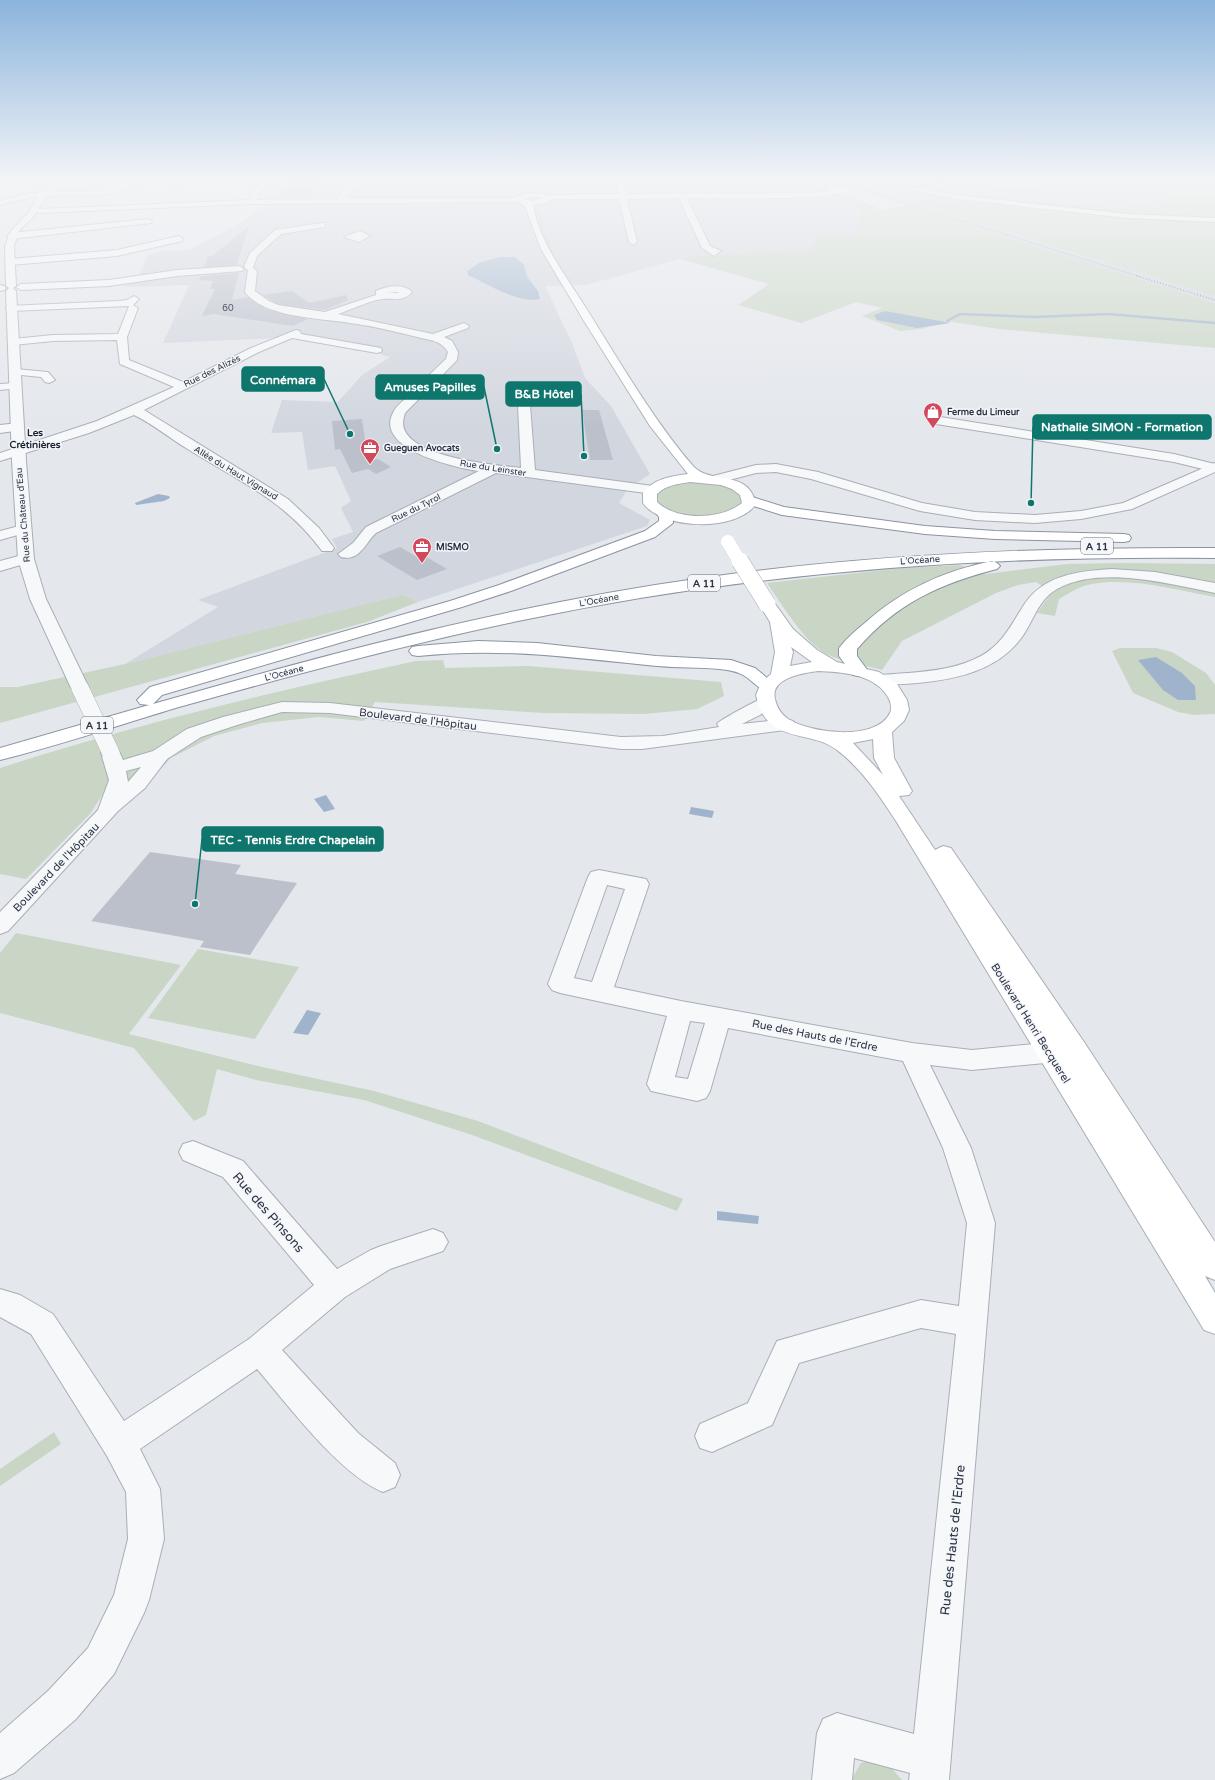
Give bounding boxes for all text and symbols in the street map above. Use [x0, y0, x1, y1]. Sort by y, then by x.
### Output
house number: 60 [222, 303, 234, 314]
street label: Rue des Alizés [182, 353, 242, 390]
callout: Connémara [242, 367, 324, 391]
text: Connémara [250, 373, 316, 387]
callout: Amuses Papilles [376, 375, 484, 399]
text: Amuses Papilles [384, 380, 476, 395]
callout: B&B Hôtel [506, 382, 581, 406]
text: B&B Hôtel [515, 387, 573, 401]
shop icon: Ferme du Limeur [922, 401, 944, 429]
place label: Ferme du Limeur [947, 407, 1020, 418]
callout: Nathalie SIMON - Formation [1033, 415, 1211, 439]
text: Nathalie SIMON - Formation [1041, 420, 1203, 434]
district label: Les Crétinières [10, 427, 61, 451]
office icon: Gueguen Avocats [359, 437, 381, 465]
place label: Gueguen Avocats [384, 443, 460, 454]
street label: Allée du Haut Vignaud [192, 444, 280, 503]
street label: Rue du Leinster [459, 458, 527, 479]
street label: Rue du Château d'Eau [14, 467, 33, 563]
street label: Rue du Tyrol [390, 492, 443, 525]
office icon: MISMO [411, 536, 433, 564]
road number: A 11 [1081, 538, 1113, 554]
place label: MISMO [436, 542, 469, 553]
street label: L’Océane [900, 554, 940, 567]
road number: A 11 [688, 575, 720, 591]
street label: L’Océane [578, 592, 620, 609]
street label: L’Océane [263, 663, 305, 684]
street label: Boulevard de l'Hôpitau [358, 706, 478, 733]
road number: A 11 [81, 717, 113, 733]
street label: Boulevard de l'Hôpitau [11, 820, 102, 914]
callout: TEC - Tennis Erdre Chapelain [202, 827, 383, 851]
text: TEC - Tennis Erdre Chapelain [210, 833, 375, 848]
street label: Boulevard Henri Becquerel [988, 961, 1073, 1086]
street label: Rue des Hauts de l'Erdre [751, 1017, 879, 1054]
street label: Rue des Pinsons [229, 1169, 307, 1256]
street label: Rue des Hauts de l'Erdre [937, 1464, 969, 1616]

